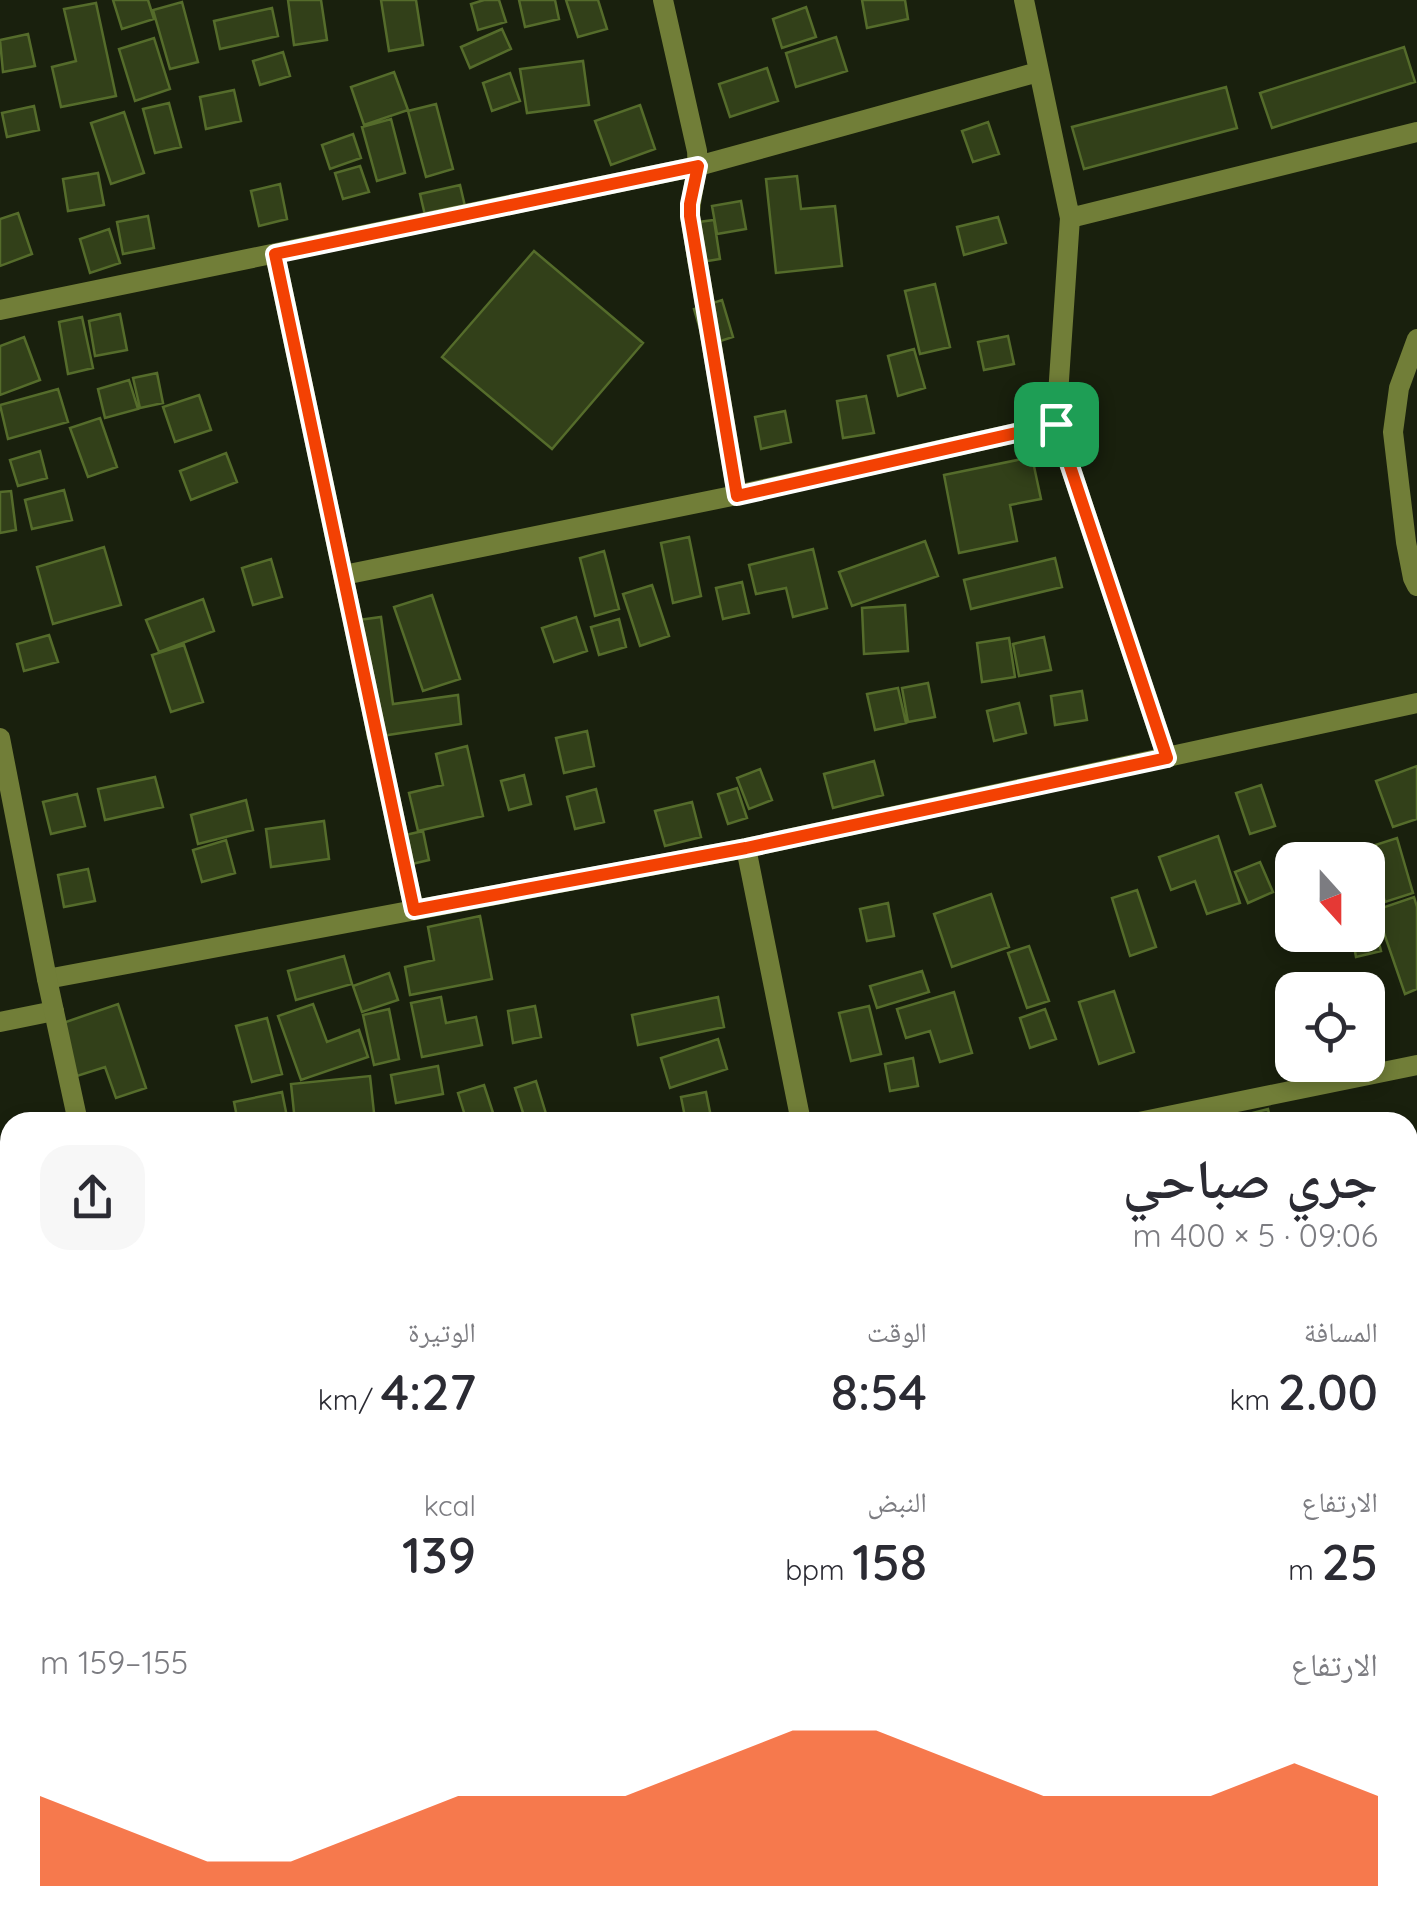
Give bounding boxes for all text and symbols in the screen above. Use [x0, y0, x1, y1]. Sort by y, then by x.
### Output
pin [1014, 382, 1099, 467]
icon: arrive [1029, 397, 1084, 452]
north arrow [1275, 842, 1385, 952]
map controls [1275, 842, 1385, 1082]
button: locate [1275, 972, 1385, 1082]
text: جري صباحي [1123, 1143, 1378, 1212]
button: share [40, 1145, 145, 1250]
text: 09:06 · 5 × 400 m [1133, 1215, 1378, 1255]
text: الوتيرة [408, 1314, 476, 1349]
text: الوقت [867, 1314, 927, 1349]
text: المسافة [1304, 1314, 1378, 1349]
text: 4:27 [381, 1360, 476, 1423]
text: 8:54 [831, 1360, 927, 1423]
text: 2.00 [1278, 1360, 1378, 1423]
text: /km [318, 1382, 381, 1417]
text: km [1230, 1382, 1278, 1417]
text: النبض [867, 1484, 927, 1519]
text: الارتفاع [1302, 1484, 1378, 1519]
text: kcal [424, 1488, 476, 1523]
text: 139 [402, 1523, 476, 1586]
text: 158 [852, 1530, 927, 1593]
text: 25 [1322, 1530, 1378, 1593]
text: bpm [785, 1552, 852, 1587]
text: m [1288, 1552, 1322, 1587]
text: 155–159 m [40, 1642, 188, 1682]
text: الارتفاع [1291, 1644, 1378, 1684]

